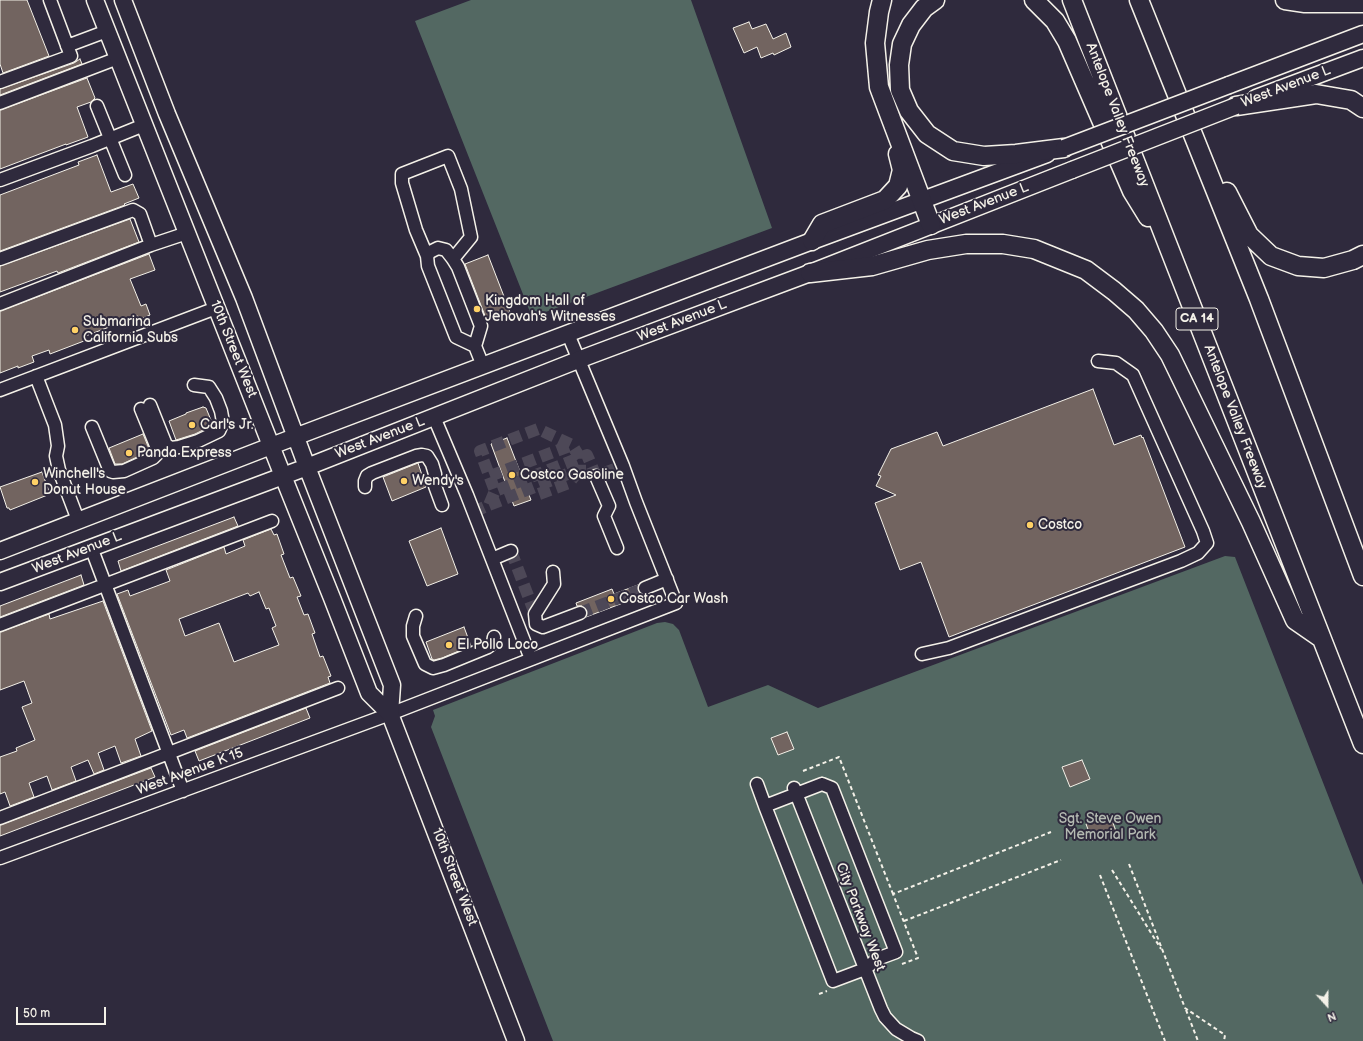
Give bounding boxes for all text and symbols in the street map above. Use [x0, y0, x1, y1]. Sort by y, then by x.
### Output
street label: Antelope Valley Freeway [1082, 41, 1152, 189]
street label: West Avenue L [1239, 62, 1333, 112]
street label: West Avenue L [937, 179, 1031, 229]
place label: Kingdom Hall of Jehovah's Witnesses [485, 293, 616, 326]
street label: West Avenue L [635, 296, 729, 346]
street label: 10th Street West [206, 298, 260, 400]
marker: Kingdom Hall of Jehovah's Witnesses [472, 304, 482, 314]
road number: CA 14 [1176, 308, 1218, 330]
place label: Submarina California Subs [83, 314, 178, 346]
marker: Submarina California Subs [70, 325, 80, 335]
street label: Antelope Valley Freeway [1200, 343, 1270, 491]
street label: West Avenue L [333, 413, 427, 463]
place label: Carl's Jr. [200, 417, 254, 433]
marker: Carl's Jr. [187, 420, 197, 430]
place label: Panda Express [137, 445, 232, 461]
marker: Panda Express [124, 448, 134, 458]
place label: Winchell's Donut House [43, 466, 126, 498]
place label: Costco Gasoline [520, 467, 624, 483]
marker: Costco Gasoline [507, 470, 517, 480]
place label: Wendy's [412, 473, 464, 489]
marker: Wendy's [399, 476, 409, 486]
marker: Winchell's Donut House [30, 477, 40, 487]
place label: Costco [1038, 517, 1082, 533]
marker: Costco [1025, 520, 1035, 530]
street label: West Avenue L [30, 528, 124, 578]
place label: Costco Car Wash [619, 591, 728, 607]
marker: Costco Car Wash [606, 594, 616, 604]
place label: El Pollo Loco [457, 637, 538, 653]
marker: El Pollo Loco [444, 640, 454, 650]
street label: West Avenue K 15 [134, 745, 246, 799]
park label: Sgt. Steve Owen Memorial Park [1059, 811, 1161, 844]
street label: 10th Street West [428, 826, 480, 928]
street label: City Parkway West [832, 861, 888, 973]
north arrow [1307, 985, 1347, 1025]
scale bar [18, 999, 108, 1025]
text: 50 m [23, 1006, 50, 1021]
text: N [1325, 1009, 1338, 1024]

